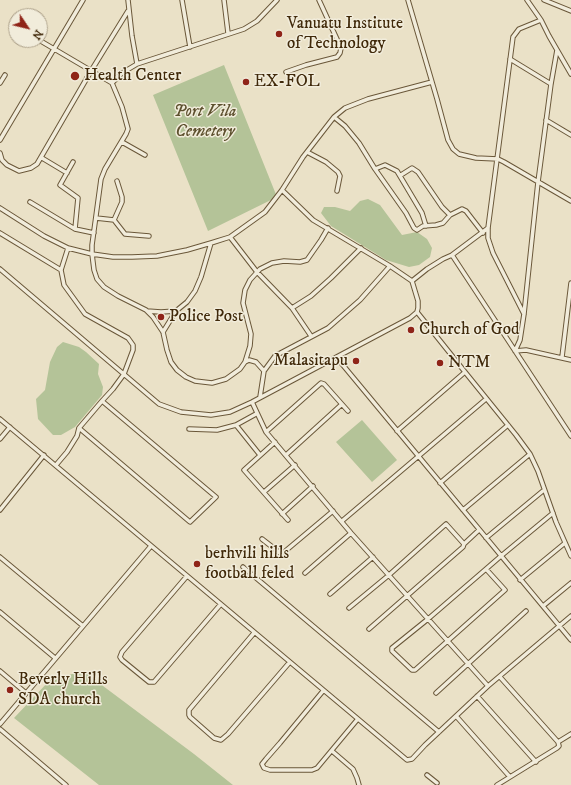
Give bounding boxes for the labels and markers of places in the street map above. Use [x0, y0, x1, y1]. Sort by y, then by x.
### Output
place label: Vanuatu Institute of Technology [287, 14, 403, 54]
marker: Vanuatu Institute of Technology [274, 29, 284, 39]
place label: Health Center [84, 66, 181, 86]
marker: Health Center [69, 70, 81, 82]
place label: EX-FOL [254, 72, 320, 92]
marker: EX-FOL [241, 77, 251, 87]
place label: Police Post [169, 307, 243, 327]
marker: Police Post [156, 312, 166, 322]
place label: Church of God [419, 320, 519, 340]
marker: Church of God [406, 325, 416, 335]
place label: Malasitapu [274, 351, 348, 371]
place label: NTM [448, 353, 490, 373]
marker: Malasitapu [351, 356, 361, 366]
marker: NTM [435, 358, 445, 368]
place label: berhvili hills football feled [205, 544, 294, 584]
marker: berhvili hills football feled [192, 559, 202, 569]
place label: Beverly Hills SDA church [18, 670, 108, 710]
marker: Beverly Hills SDA church [5, 685, 15, 695]

